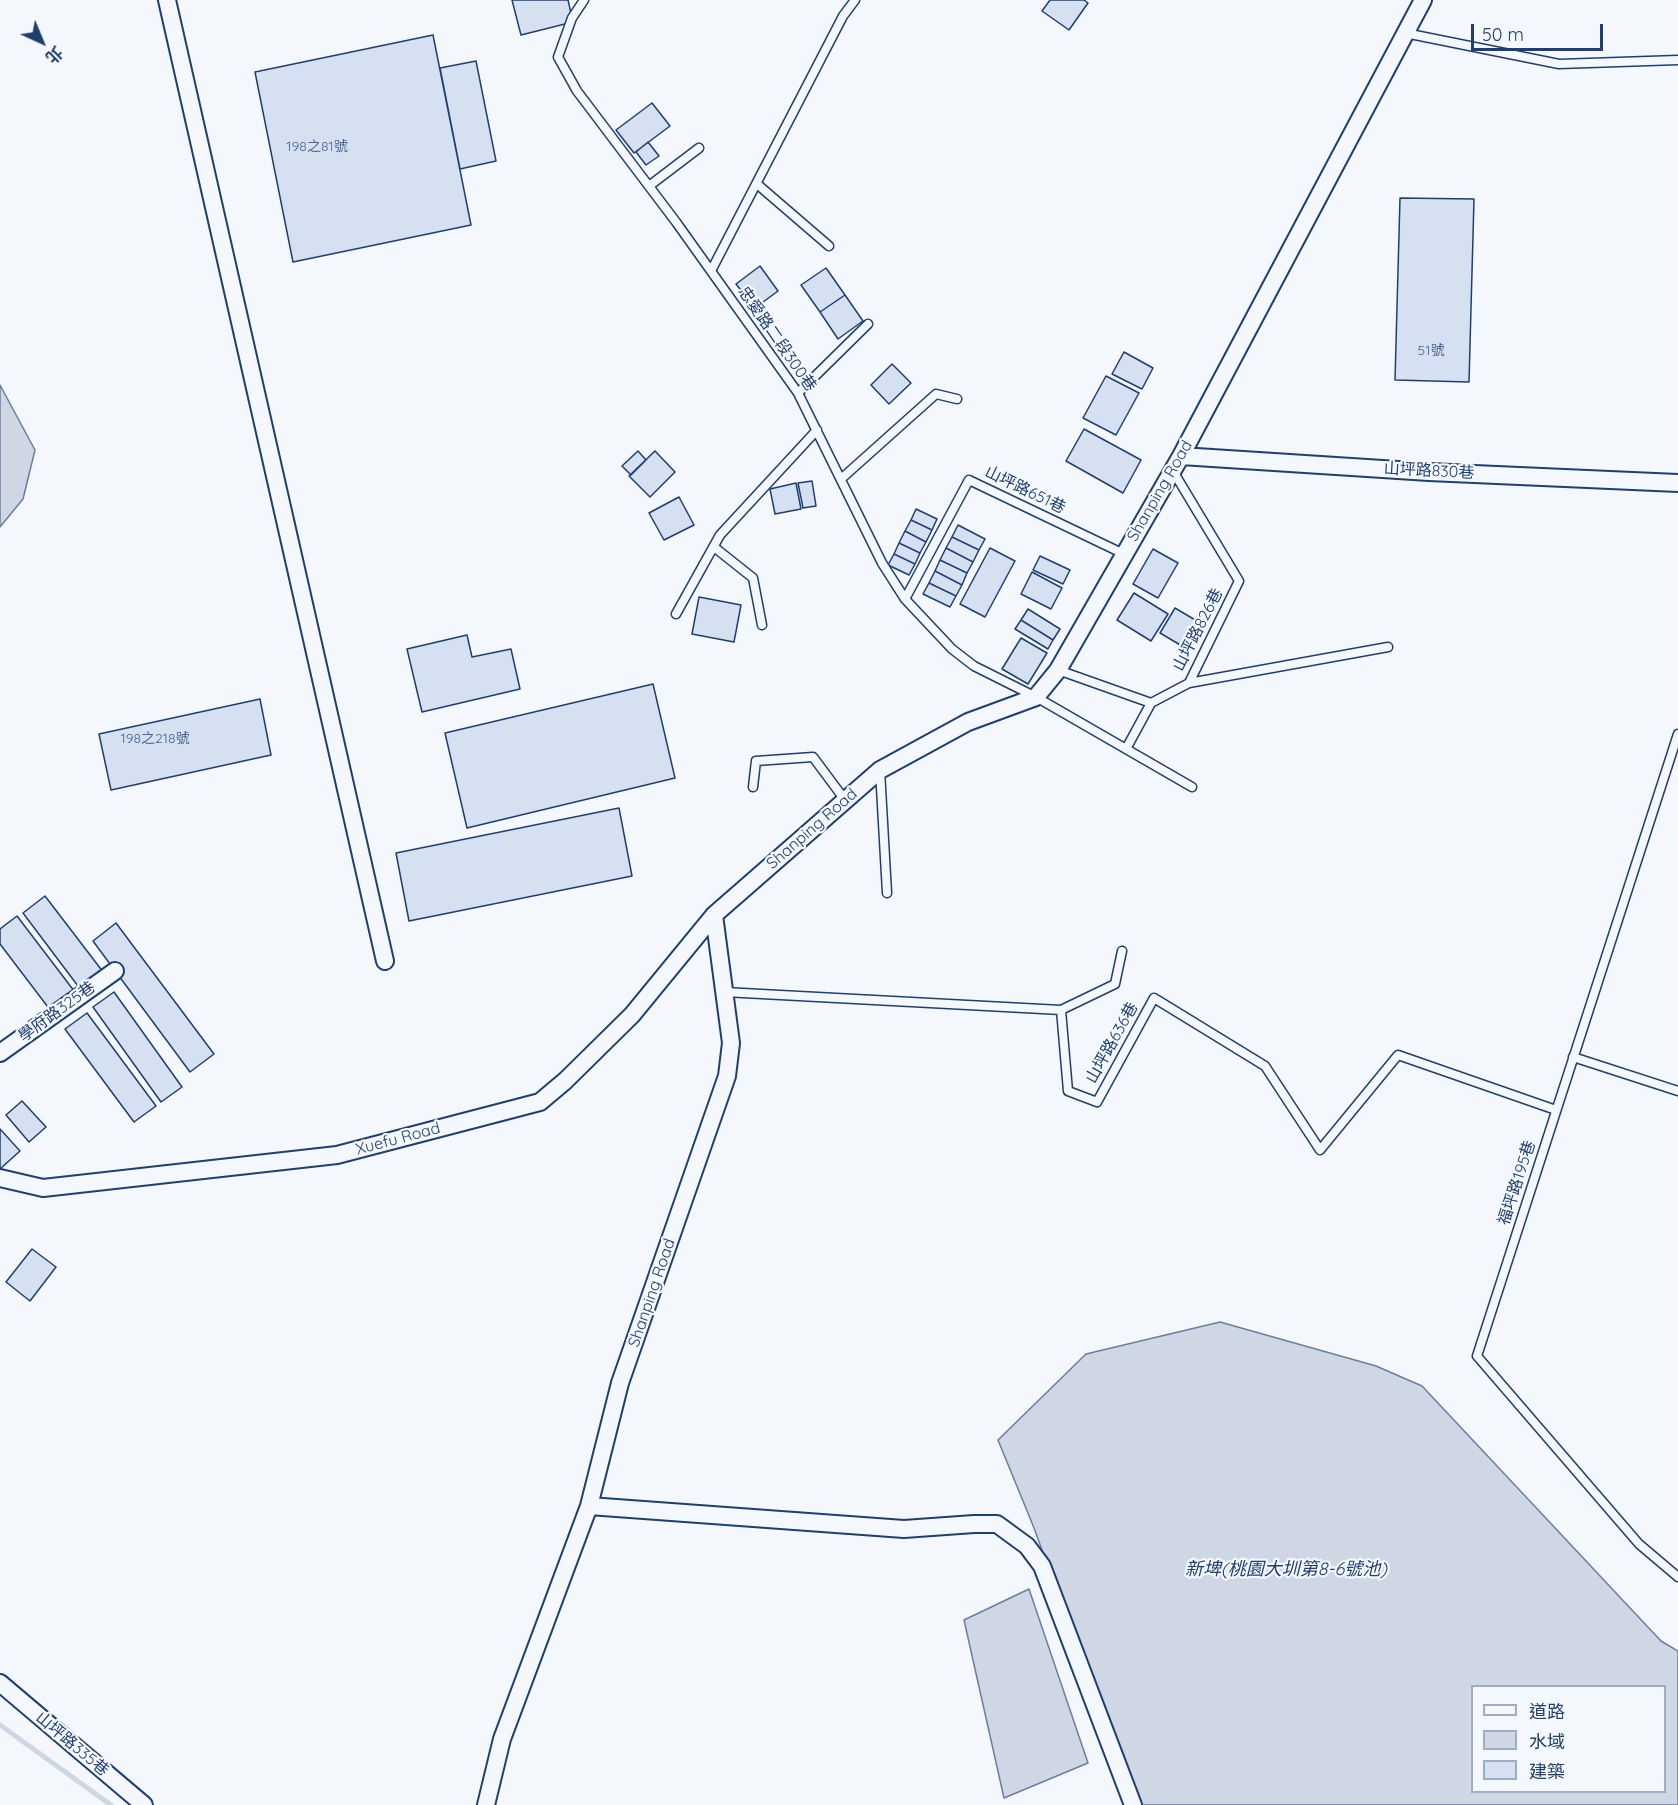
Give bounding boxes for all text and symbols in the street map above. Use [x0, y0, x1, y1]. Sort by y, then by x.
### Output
north arrow [12, 12, 72, 72]
scale bar [1474, 12, 1606, 50]
text: 50 m [1482, 23, 1524, 46]
text: 北 [42, 42, 67, 68]
house number: 198之81號 [286, 139, 348, 155]
street label: 忠愛路二段300巷 [734, 283, 820, 395]
house number: 51號 [1418, 343, 1444, 359]
street label: Shanping Road [1123, 437, 1197, 545]
street label: 山坪路830巷 [1383, 459, 1475, 483]
street label: 山坪路651巷 [982, 462, 1068, 518]
street label: 山坪路826巷 [1169, 585, 1227, 675]
house number: 198之218號 [120, 731, 190, 747]
street label: Shanping Road [763, 785, 861, 873]
street label: 學府路325巷 [15, 978, 99, 1046]
street label: 山坪路636巷 [1082, 999, 1142, 1087]
street label: Xuefu Road [354, 1119, 442, 1159]
street label: 福坪路195巷 [1494, 1138, 1540, 1228]
street label: Shanping Road [624, 1236, 680, 1350]
water label: 新埤(桃園大圳第8-6號池) [1185, 1559, 1387, 1581]
legend [1471, 1685, 1666, 1793]
text: 道路 [1529, 1700, 1565, 1723]
street label: 山坪路335巷 [32, 1708, 112, 1780]
text: 水域 [1529, 1730, 1565, 1753]
text: 建築 [1529, 1760, 1565, 1783]

